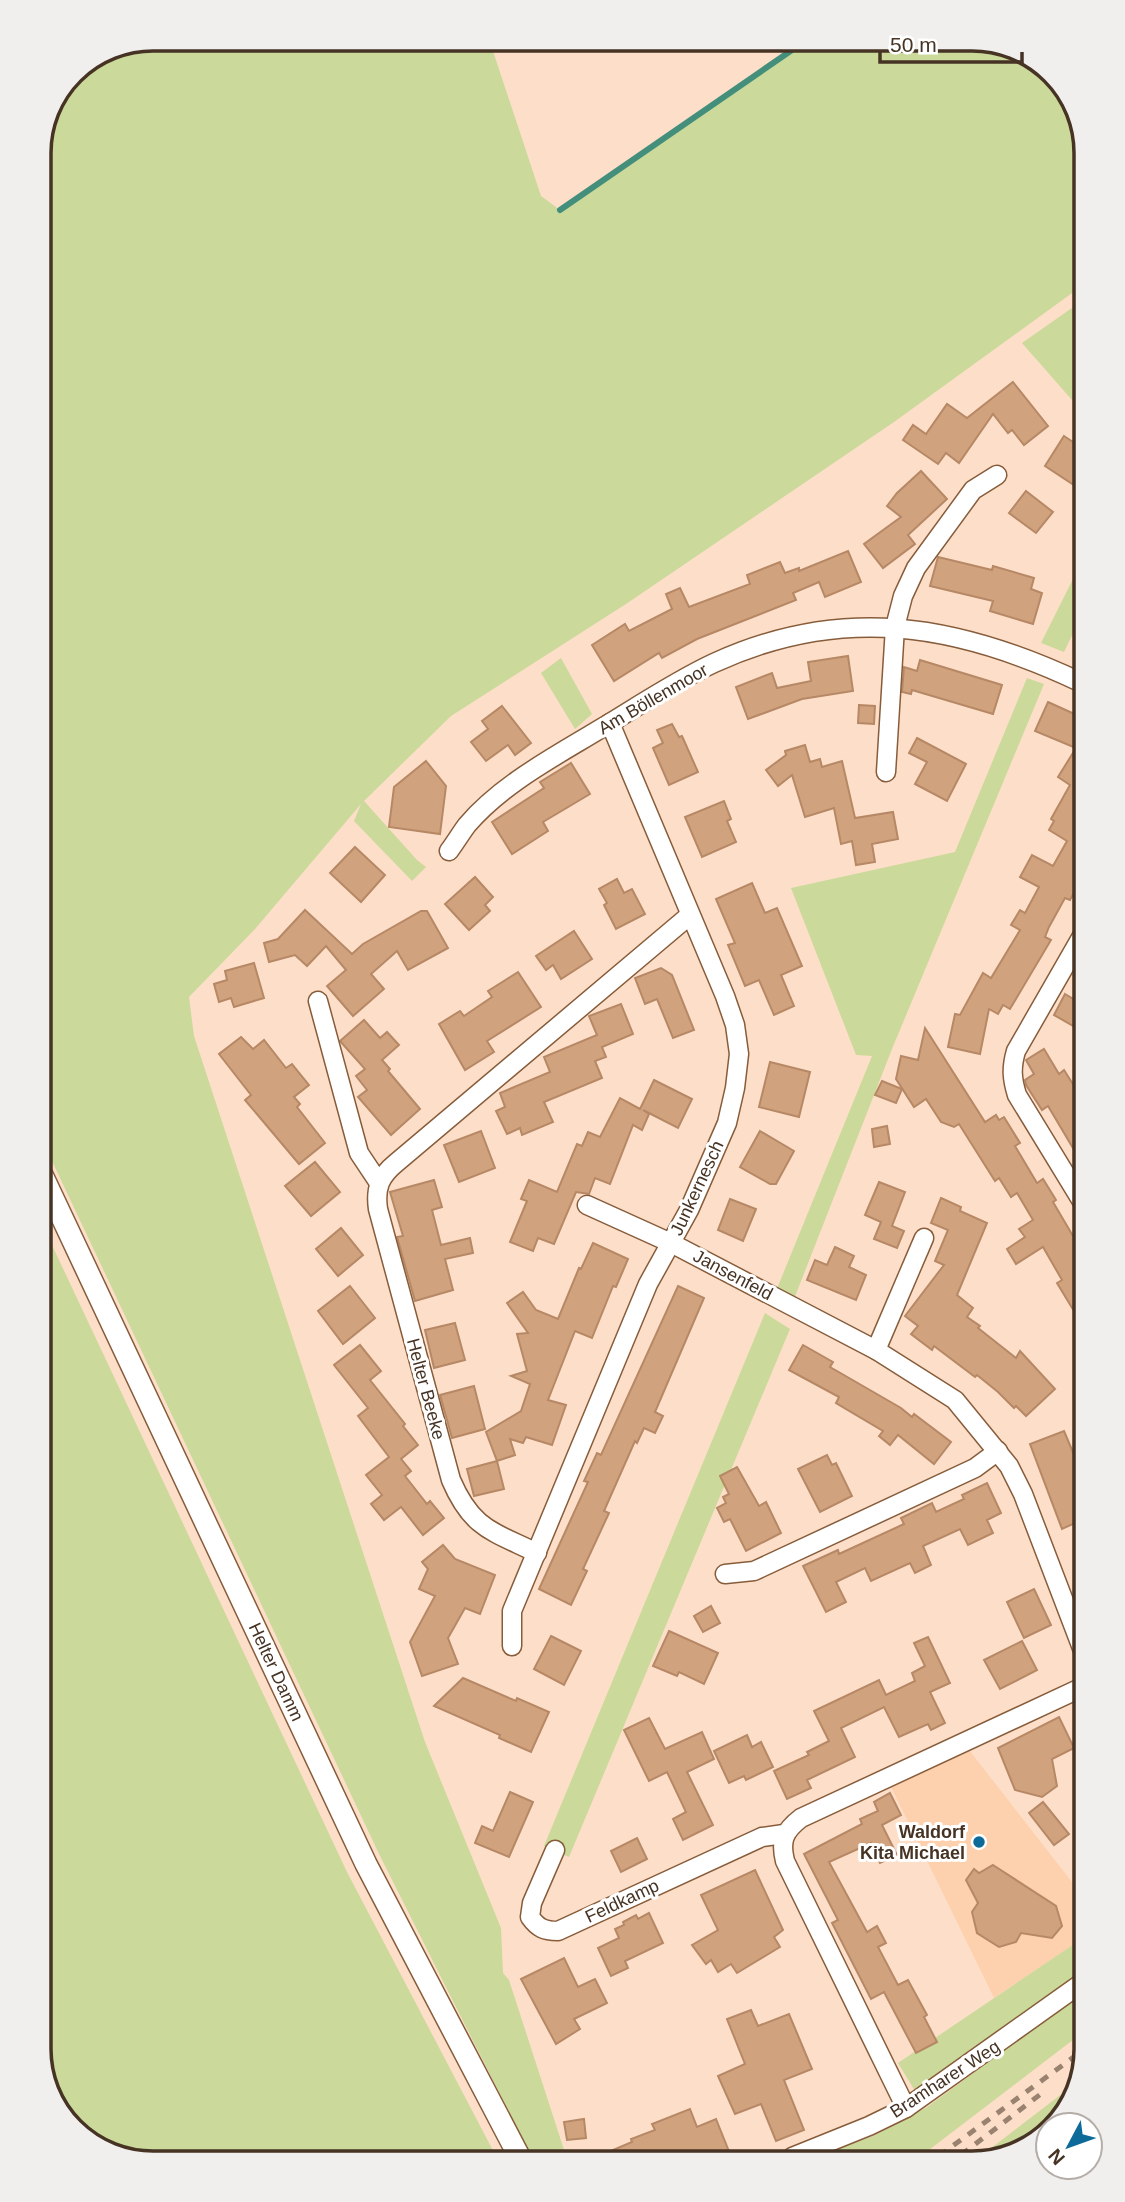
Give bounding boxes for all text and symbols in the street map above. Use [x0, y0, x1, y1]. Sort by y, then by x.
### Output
scale bar [880, 21, 1022, 65]
text: 50 m [890, 33, 937, 56]
street label: Am Böllenmoor [595, 660, 711, 738]
street label: Junkernesch [666, 1138, 728, 1238]
street label: Jansenfeld [690, 1246, 776, 1304]
street label: Helter Beeke [403, 1336, 449, 1442]
street label: Helter Damm [245, 1620, 307, 1724]
place label: Waldorf Kita Michael [860, 1822, 966, 1863]
marker: Waldorf Kita Michael [971, 1834, 987, 1850]
street label: Feldkamp [582, 1875, 662, 1927]
street label: Bramharer Weg [886, 2036, 1004, 2122]
north arrow [1034, 2111, 1104, 2181]
text: N [1044, 2145, 1069, 2169]

